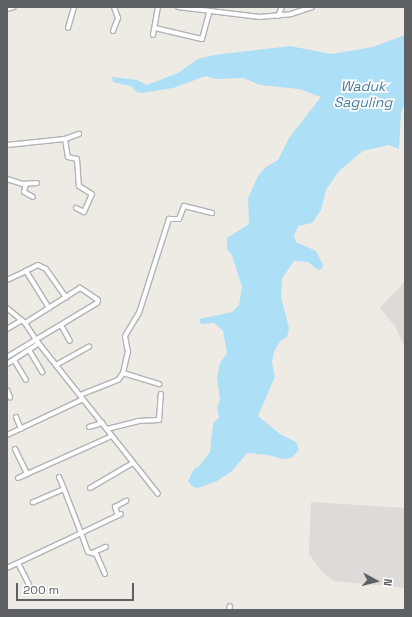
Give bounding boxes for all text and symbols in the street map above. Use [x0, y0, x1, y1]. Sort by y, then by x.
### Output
water label: Waduk Saguling [334, 78, 392, 110]
north arrow [356, 561, 396, 601]
scale bar [18, 575, 136, 601]
text: N [381, 578, 395, 587]
text: 200 m [23, 582, 59, 598]

